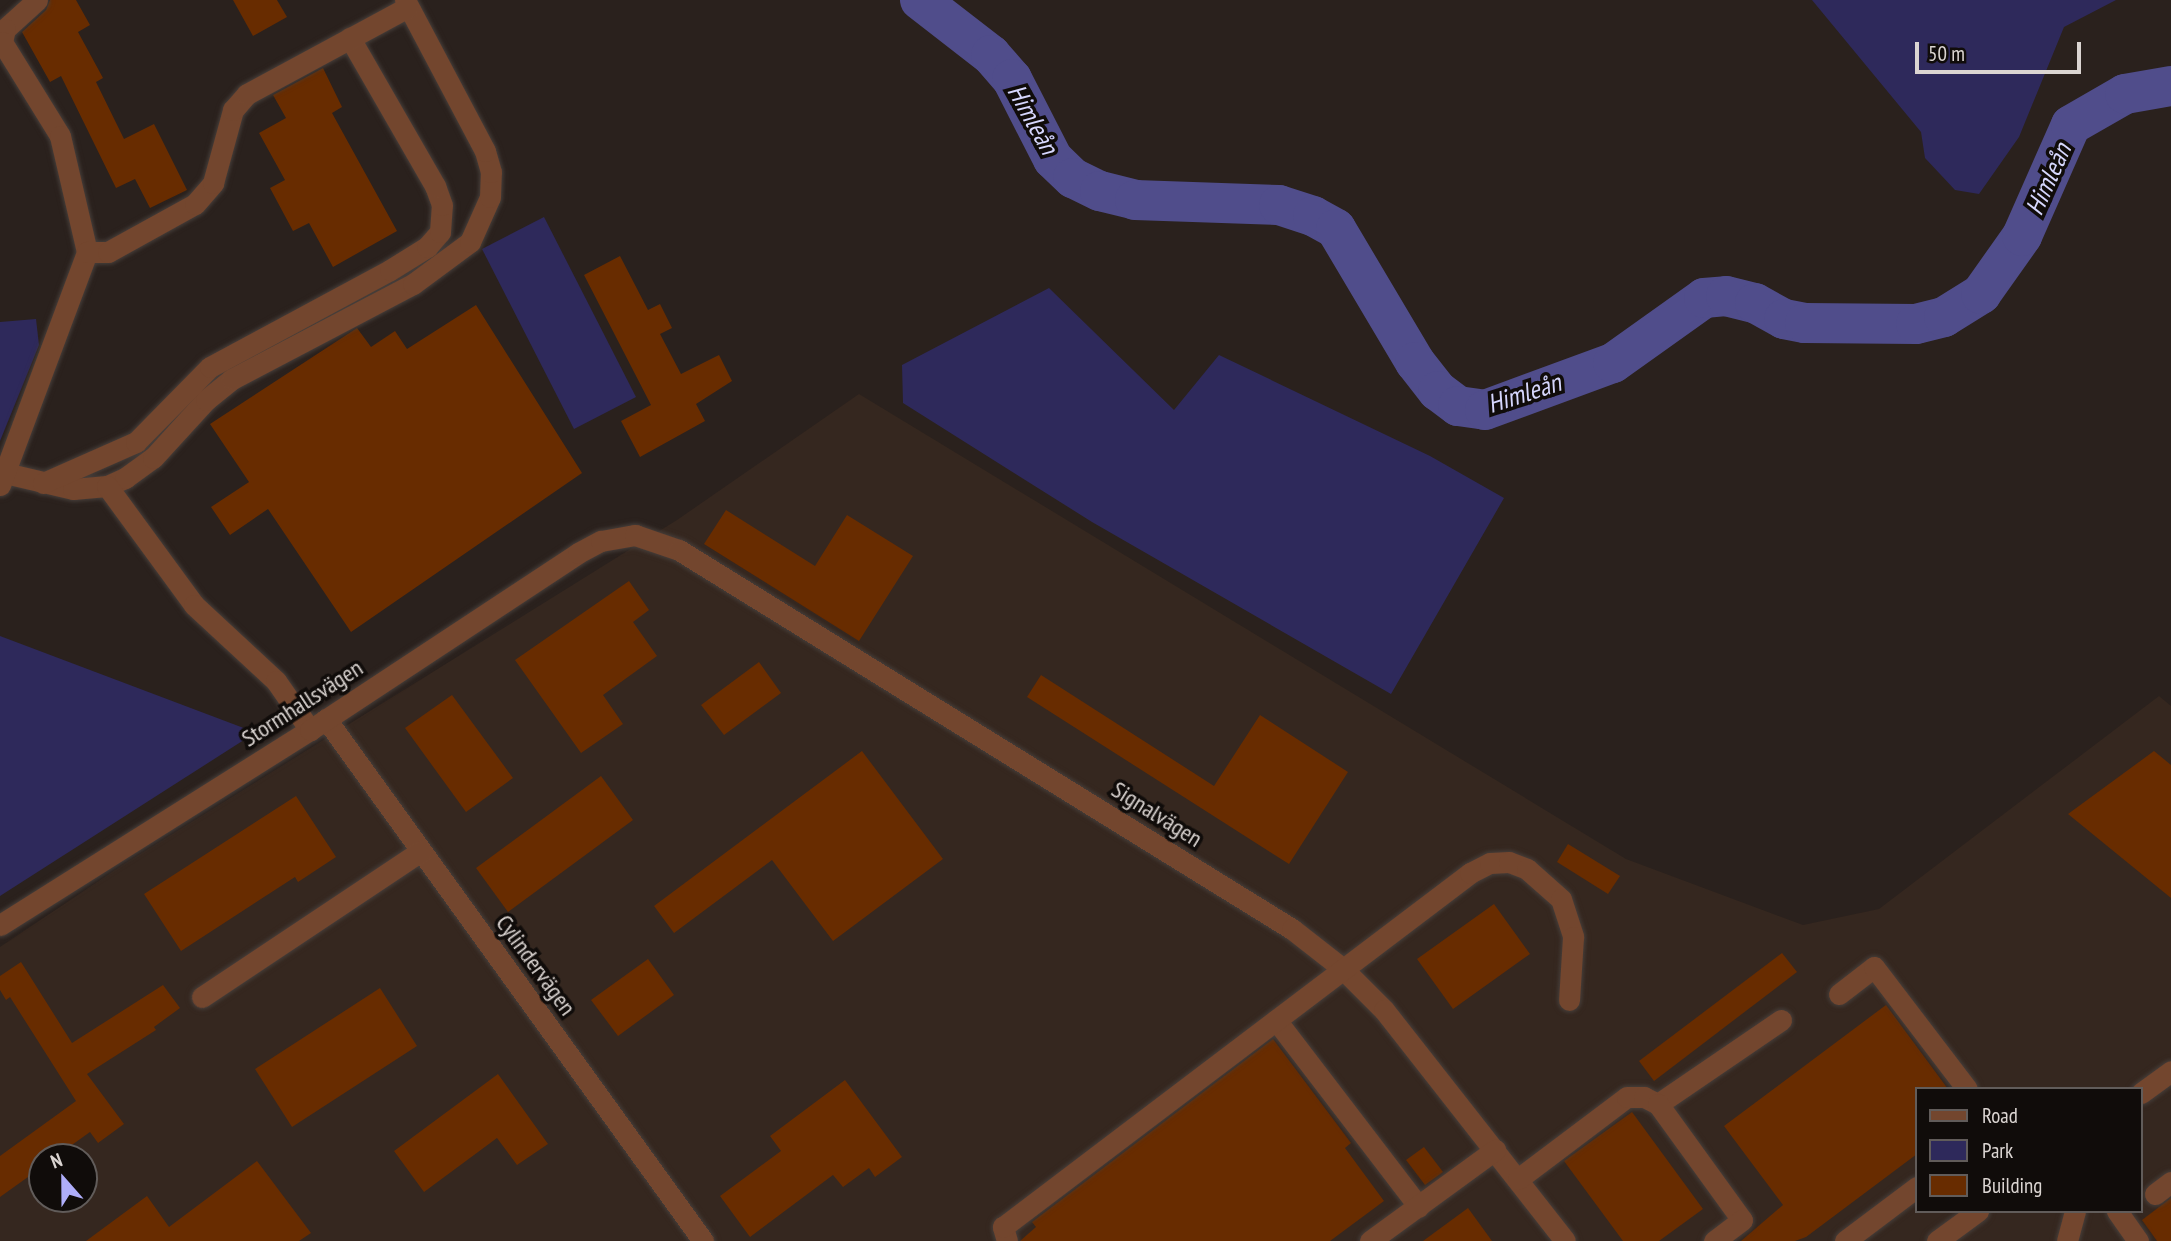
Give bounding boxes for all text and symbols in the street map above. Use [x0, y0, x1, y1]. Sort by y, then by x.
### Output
scale bar [1919, 28, 2085, 72]
text: 50 m [1928, 40, 1965, 67]
water label: Himleån [1001, 79, 1065, 159]
water label: Himleån [2018, 138, 2078, 220]
water label: Himleån [1483, 367, 1565, 419]
street label: Stormhallsvägen [236, 653, 368, 753]
street label: Signalvägen [1106, 775, 1208, 853]
street label: Cylindervägen [490, 909, 582, 1021]
legend [1916, 1087, 2143, 1213]
text: Road [1982, 1102, 2018, 1129]
text: Park [1982, 1137, 2013, 1164]
north arrow [28, 1143, 98, 1213]
text: N [47, 1147, 65, 1173]
text: Building [1982, 1172, 2042, 1199]

